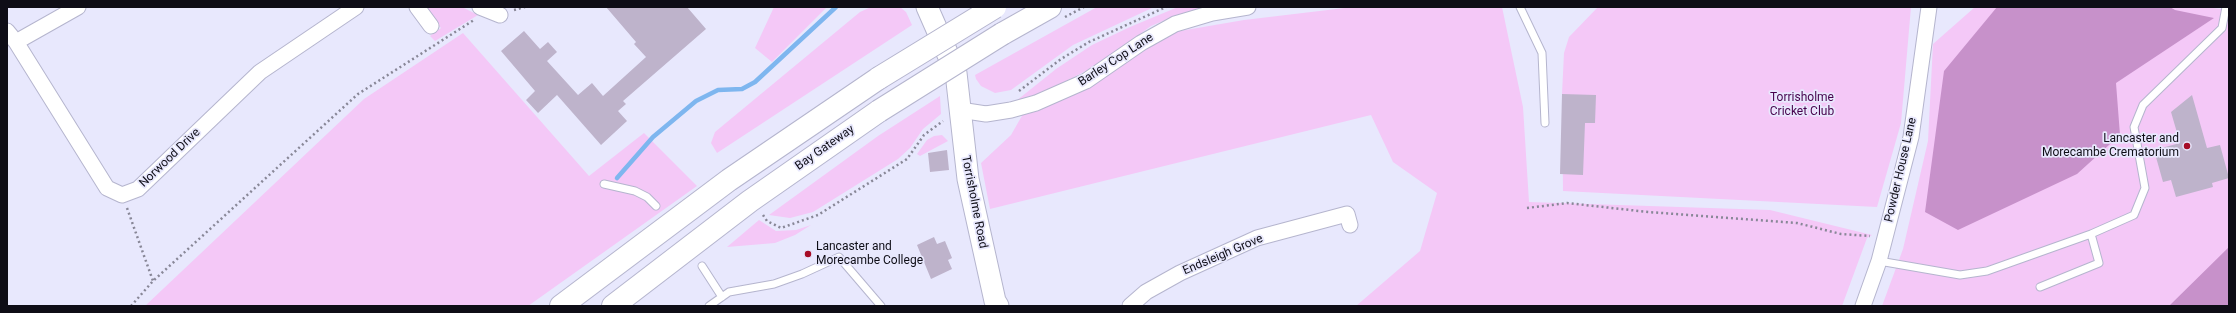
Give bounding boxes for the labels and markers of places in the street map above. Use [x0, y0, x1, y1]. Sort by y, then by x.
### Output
place label: Lancaster and Morecambe Crematorium [2042, 132, 2179, 160]
marker: Lancaster and Morecambe Crematorium [2182, 141, 2192, 151]
place label: Lancaster and Morecambe College [816, 240, 923, 268]
marker: Lancaster and Morecambe College [803, 249, 813, 259]

